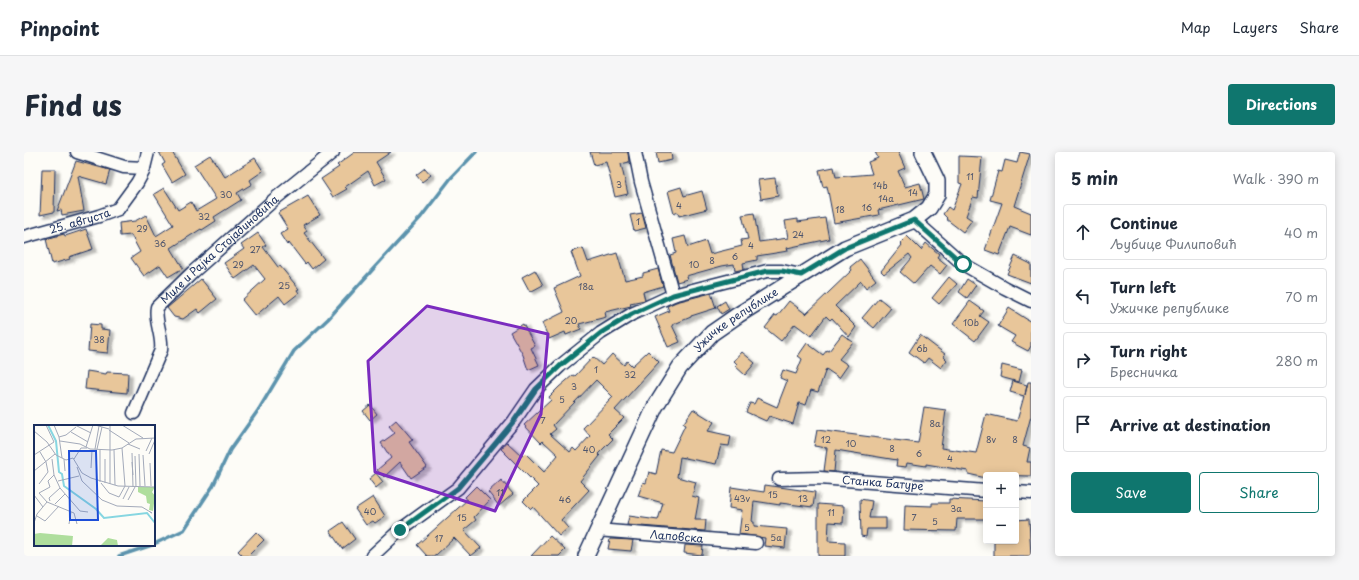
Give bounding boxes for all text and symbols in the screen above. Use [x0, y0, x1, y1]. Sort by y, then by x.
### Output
text: Pinpoint [20, 14, 100, 42]
text: Map [1181, 17, 1211, 38]
text: Layers [1233, 17, 1278, 38]
text: Share [1300, 17, 1339, 38]
text: Find us [24, 83, 122, 126]
button: Directions [1228, 84, 1335, 125]
text: 5 min [1071, 165, 1118, 191]
house number: 11 [966, 169, 974, 183]
text: Walk · 390 m [1233, 169, 1319, 188]
house number: 3 [616, 177, 622, 191]
house number: 14b [872, 178, 888, 192]
house number: 14 [908, 185, 918, 199]
house number: 30 [220, 187, 233, 201]
street label: Миле и Рајка Стојадиновића [156, 191, 282, 307]
house number: 14a [878, 191, 894, 205]
house number: 4 [676, 198, 682, 212]
house number: 16 [862, 200, 872, 214]
house number: 18 [835, 202, 845, 216]
street label: 25. августа [47, 203, 113, 238]
house number: 32 [198, 209, 210, 223]
text: Continue [1110, 211, 1178, 234]
house number: 1 [636, 214, 640, 228]
house number: 29 [136, 221, 148, 235]
icon: ahead [1072, 221, 1094, 243]
text: 40 m [1284, 223, 1318, 242]
house number: 24 [792, 227, 804, 241]
text: Љубице Филиповић [1110, 234, 1237, 253]
house number: 36 [154, 236, 166, 250]
house number: 4 [748, 238, 754, 252]
house number: 27 [249, 242, 261, 256]
house number: 6 [732, 249, 738, 263]
house number: 8 [709, 253, 715, 267]
route start [954, 255, 972, 273]
house number: 29 [232, 257, 244, 271]
house number: 10 [689, 257, 700, 271]
text: Turn left [1110, 275, 1176, 298]
house number: 25 [278, 278, 290, 292]
house number: 18a [578, 279, 594, 293]
street label: Ужичке републике [689, 283, 781, 356]
icon: left [1072, 285, 1094, 307]
text: 70 m [1285, 287, 1318, 306]
text: Ужичке републике [1110, 298, 1229, 317]
house number: 20 [565, 313, 578, 327]
house number: 10b [963, 315, 979, 329]
house number: 38 [93, 332, 105, 346]
text: Turn right [1110, 339, 1187, 362]
house number: 6b [916, 341, 928, 355]
icon: right [1072, 349, 1094, 371]
text: 280 m [1276, 351, 1318, 370]
house number: 1 [594, 362, 598, 376]
text: Бресничка [1110, 362, 1178, 381]
house number: 32 [624, 367, 636, 381]
house number: 3 [571, 379, 577, 393]
house number: 5 [559, 392, 565, 406]
house number: 7 [540, 413, 546, 427]
icon: arrive [1072, 413, 1094, 435]
text: Arrive at destination [1110, 413, 1271, 436]
house number: 8a [929, 416, 941, 430]
inset map [34, 425, 155, 546]
house number: 12 [821, 432, 831, 446]
house number: 8v [986, 432, 997, 446]
house number: 8 [1012, 432, 1018, 446]
house number: 10 [846, 436, 857, 450]
house number: 8 [889, 441, 895, 455]
house number: 40 [583, 442, 596, 456]
house number: 6 [916, 446, 922, 460]
house number: 4 [947, 451, 953, 465]
street label: Станка Батуре [841, 471, 924, 494]
map controls [983, 472, 1019, 544]
button: + [983, 472, 1019, 508]
button: Save [1071, 472, 1191, 513]
button: Share [1199, 472, 1319, 513]
house number: 11 [496, 485, 504, 499]
house number: 15 [768, 487, 778, 501]
house number: 43v [734, 491, 751, 505]
house number: 13 [798, 491, 808, 505]
house number: 46 [559, 492, 571, 506]
house number: 3a [950, 501, 962, 515]
house number: 40 [364, 504, 377, 518]
house number: 11 [827, 505, 835, 519]
button: − [983, 508, 1019, 544]
house number: 15 [457, 510, 467, 524]
house number: 7 [911, 510, 917, 524]
house number: 5 [932, 514, 938, 528]
house number: 5 [744, 520, 750, 534]
route end [391, 521, 409, 539]
street label: Лаповска [649, 525, 704, 547]
house number: 5a [770, 530, 782, 544]
house number: 17 [435, 531, 444, 545]

